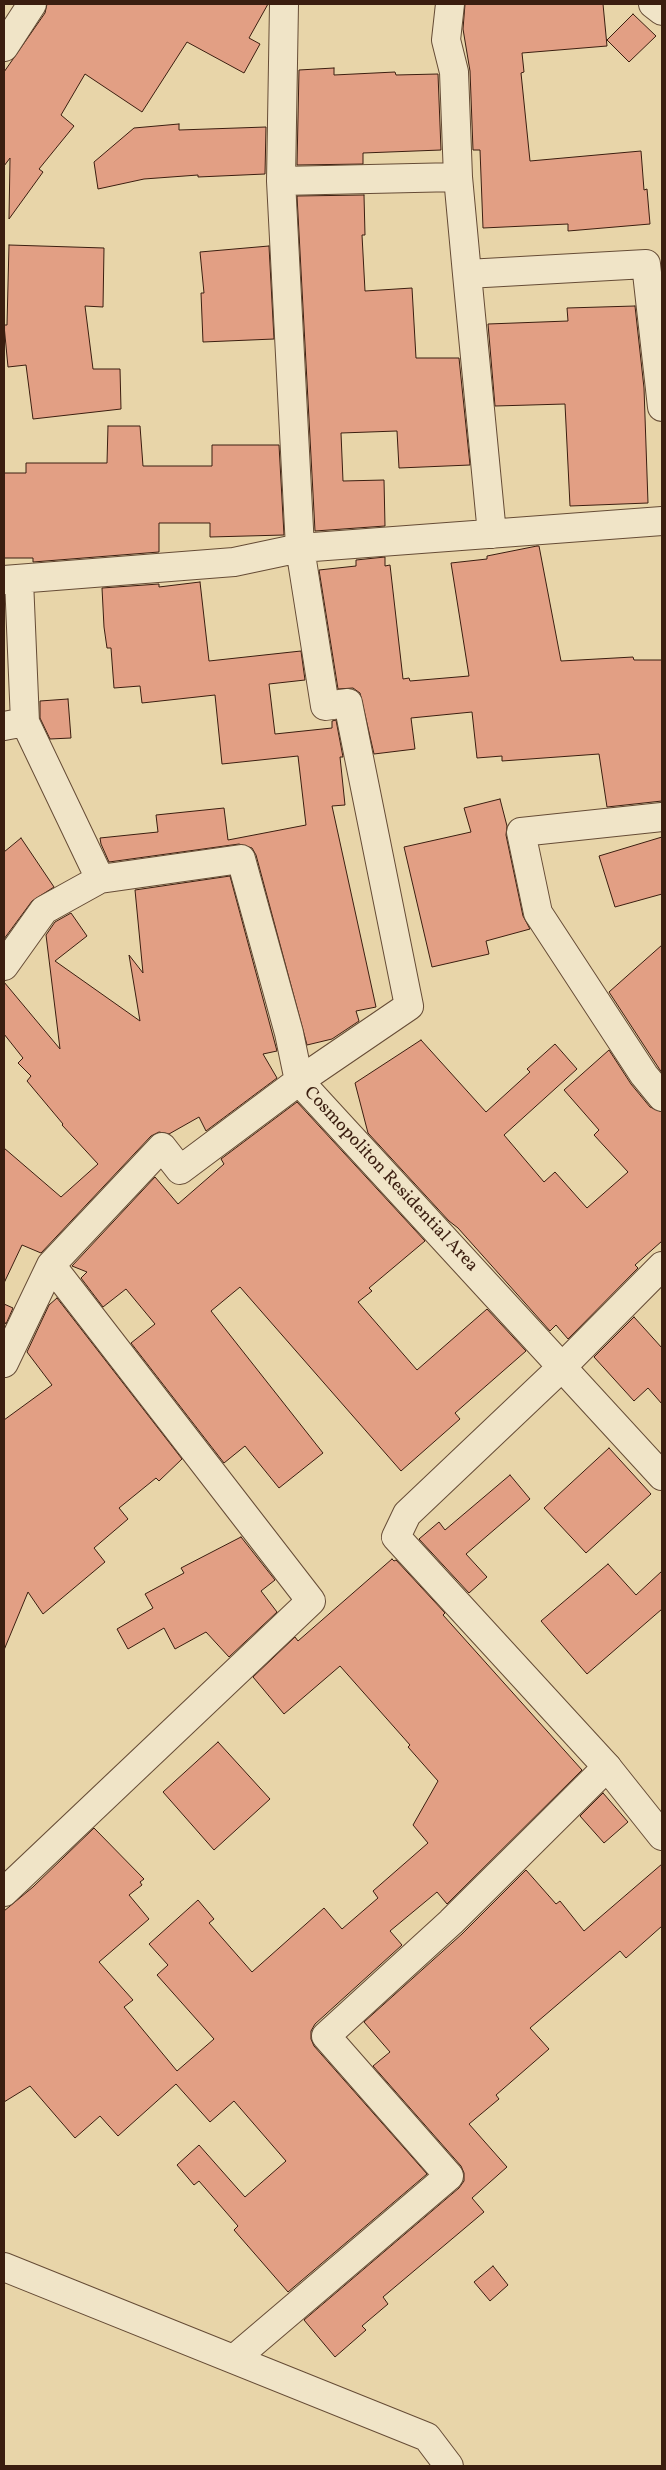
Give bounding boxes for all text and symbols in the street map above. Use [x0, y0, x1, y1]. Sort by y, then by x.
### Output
street label: Cosmopoliton Residential Area [298, 1083, 482, 1277]

